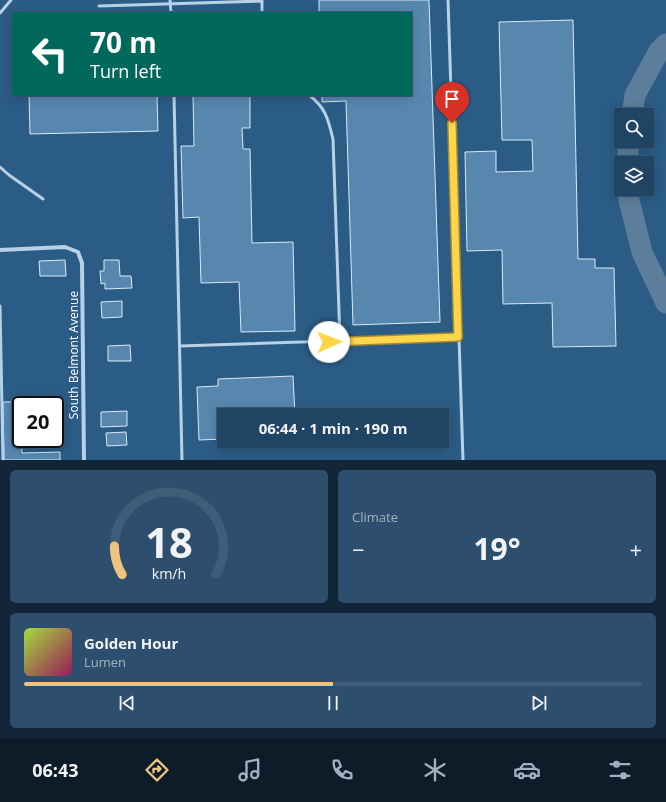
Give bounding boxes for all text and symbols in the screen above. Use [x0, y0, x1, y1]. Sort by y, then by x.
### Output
text: 70 m [90, 23, 157, 61]
icon: left [24, 28, 76, 80]
text: Turn left [90, 59, 161, 83]
pin [435, 82, 469, 123]
icon: arrive [441, 88, 463, 110]
map controls [614, 108, 654, 196]
button: search [614, 108, 654, 148]
button: layers [614, 156, 654, 196]
street label: South Belmont Avenue [65, 291, 82, 419]
position arrow [308, 321, 350, 363]
speed limit sign: 20 [12, 396, 64, 448]
text: 06:44 · 1 min · 190 m [259, 418, 407, 438]
text: Climate [352, 508, 398, 526]
text: 18 [145, 513, 193, 569]
text: 19° [473, 528, 521, 569]
text: − [352, 534, 365, 564]
text: + [629, 534, 642, 564]
text: km/h [152, 563, 186, 582]
text: Golden Hour [84, 633, 178, 653]
text: Lumen [84, 653, 126, 671]
icon: previous [116, 692, 138, 714]
icon: pause [322, 692, 344, 714]
icon: next [528, 692, 550, 714]
icon: directions [143, 756, 171, 784]
icon: music [236, 756, 264, 784]
icon: phone [328, 756, 356, 784]
icon: climate [421, 756, 449, 784]
icon: car [513, 756, 541, 784]
icon: filters [606, 756, 634, 784]
text: 06:43 [32, 758, 79, 782]

